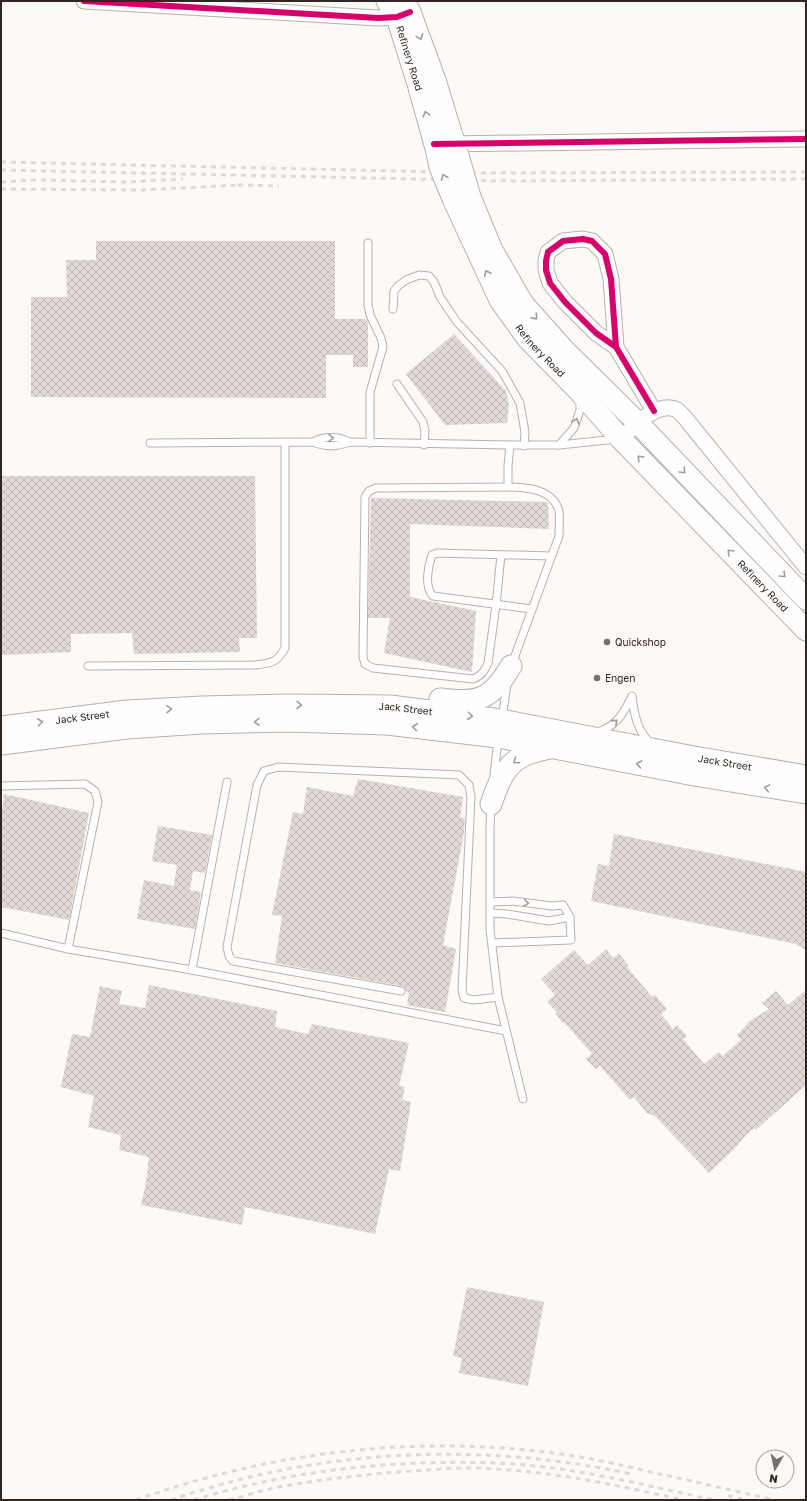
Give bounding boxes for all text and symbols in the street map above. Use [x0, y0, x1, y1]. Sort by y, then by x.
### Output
street label: Refinery Road [394, 24, 426, 92]
one-way arrow [415, 33, 423, 40]
one-way arrow [422, 111, 431, 118]
one-way arrow [441, 173, 449, 181]
one-way arrow [484, 269, 492, 277]
one-way arrow [530, 312, 537, 320]
street label: Refinery Road [513, 322, 568, 379]
one-way arrow [571, 418, 580, 425]
one-way arrow [328, 434, 334, 442]
one-way arrow [637, 455, 645, 463]
one-way arrow [678, 466, 686, 474]
one-way arrow [727, 549, 735, 557]
street label: Refinery Road [735, 557, 791, 614]
one-way arrow [778, 570, 786, 578]
place label: Quickshop [615, 636, 666, 648]
marker: Quickshop [602, 637, 612, 647]
place label: Engen [605, 672, 635, 684]
marker: Engen [592, 673, 602, 683]
street label: Jack Street [379, 700, 434, 717]
one-way arrow [296, 701, 302, 709]
one-way arrow [166, 704, 172, 713]
street label: Jack Street [55, 707, 110, 726]
one-way arrow [467, 711, 473, 720]
one-way arrow [37, 718, 43, 727]
one-way arrow [254, 718, 260, 726]
one-way arrow [610, 720, 618, 727]
one-way arrow [412, 723, 418, 732]
street label: Jack Street [697, 752, 753, 773]
one-way arrow [513, 756, 520, 764]
one-way arrow [636, 761, 643, 769]
one-way arrow [764, 784, 770, 792]
one-way arrow [523, 898, 529, 907]
north arrow [755, 1449, 795, 1489]
text: N [768, 1472, 779, 1486]

